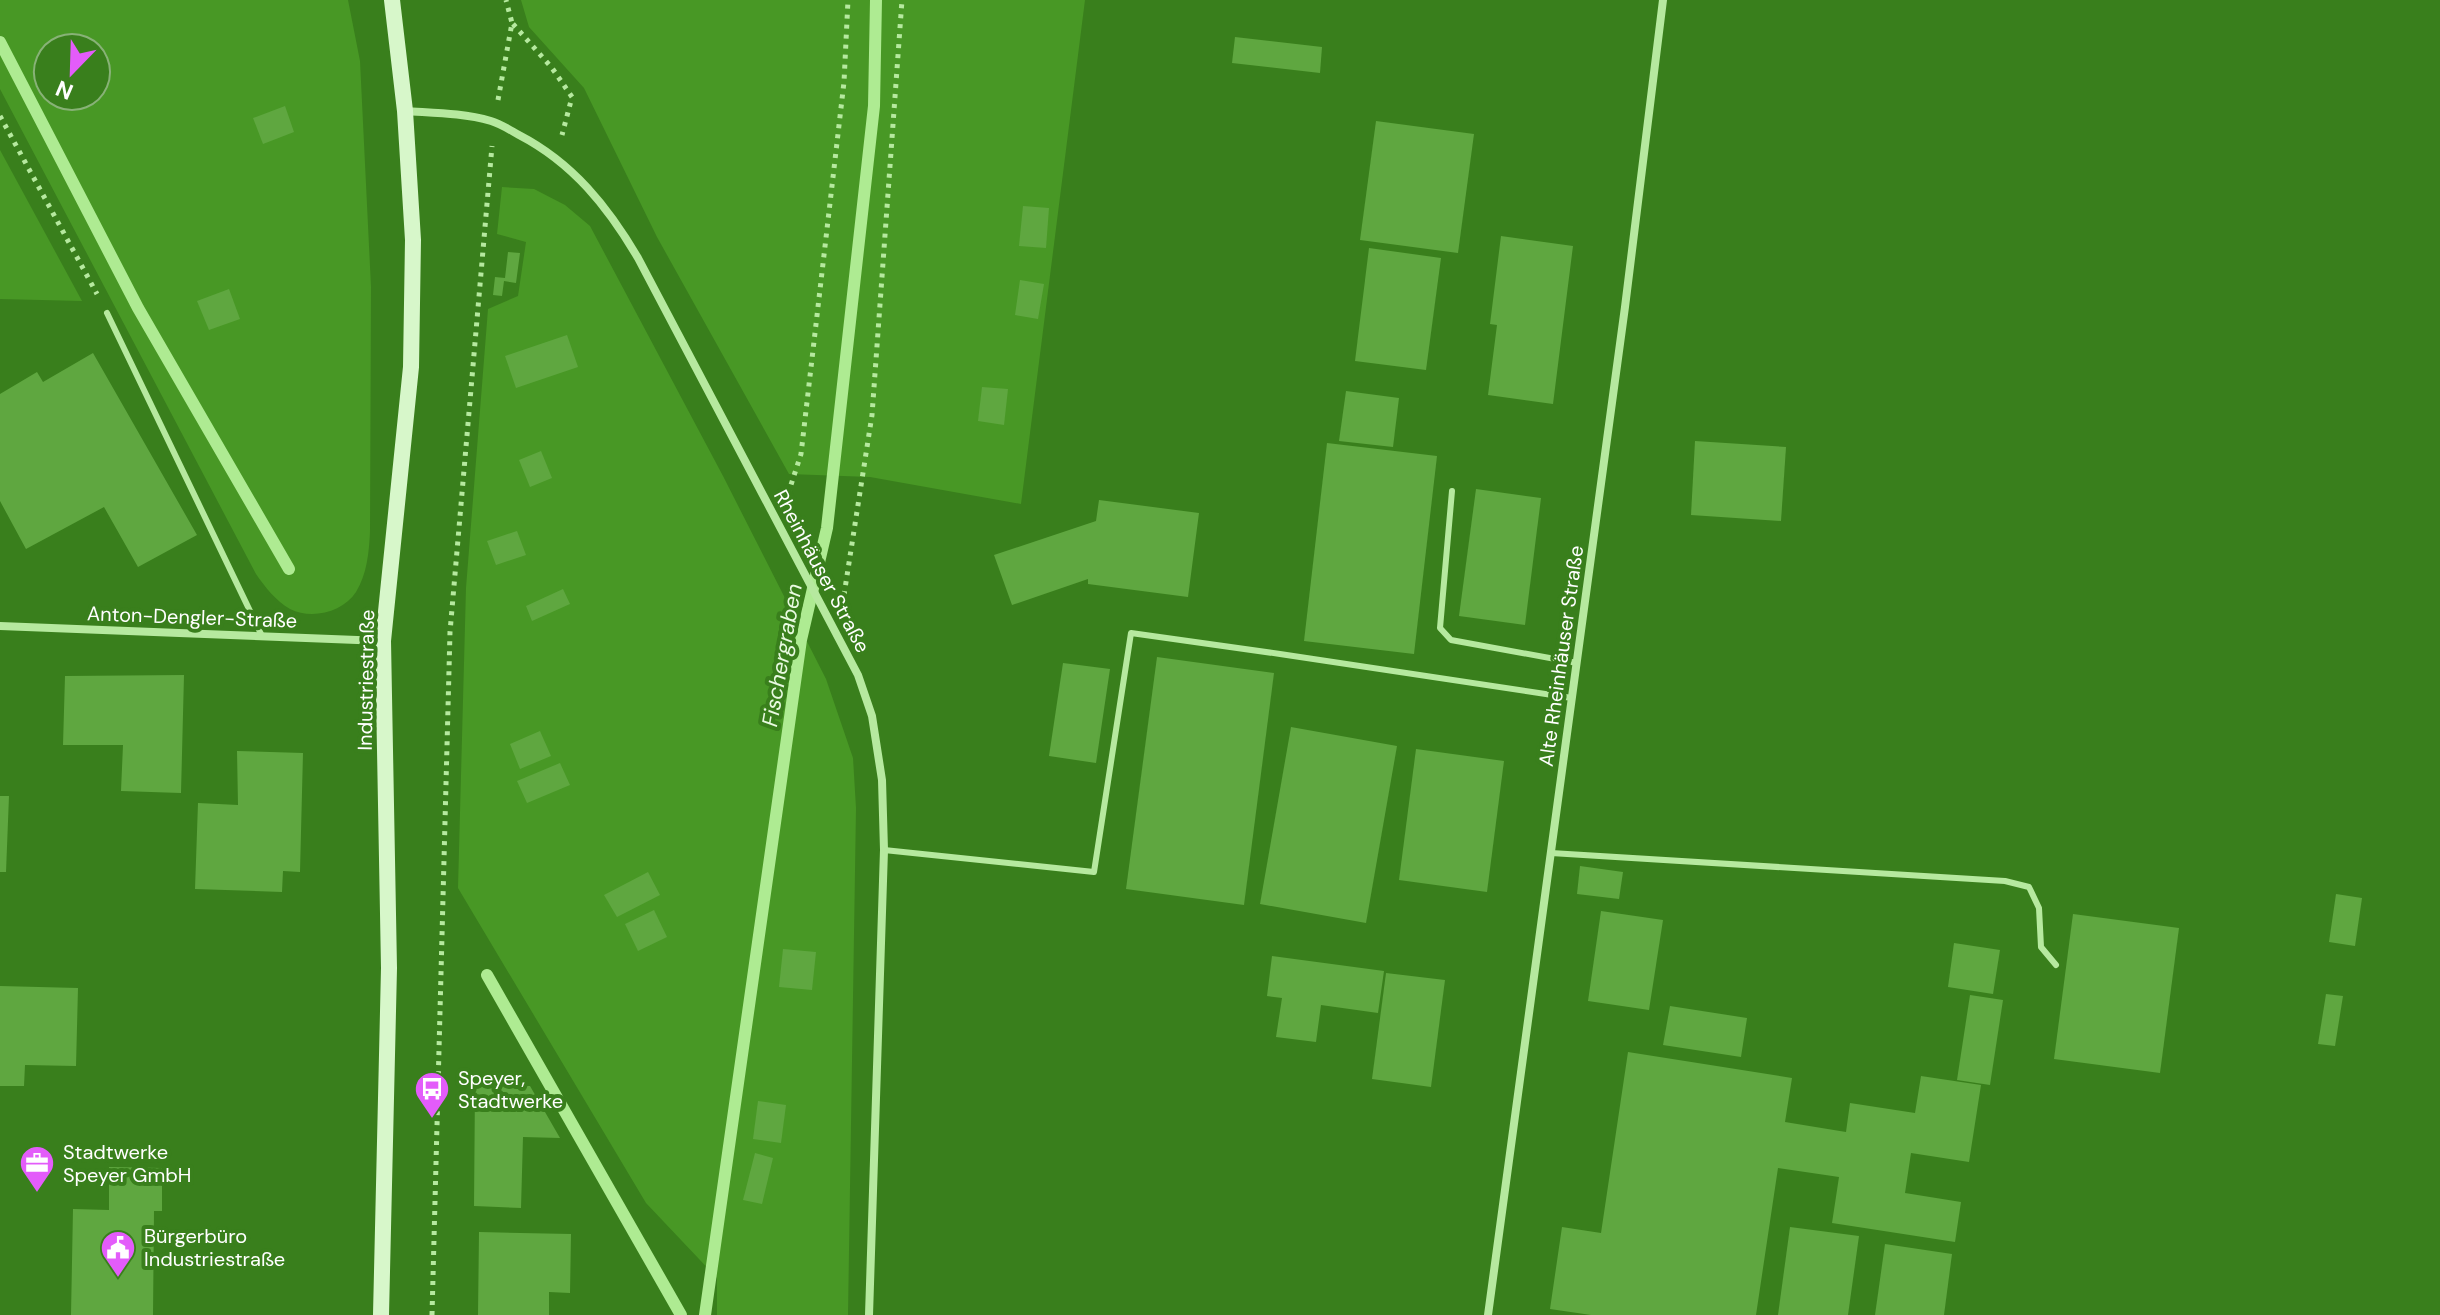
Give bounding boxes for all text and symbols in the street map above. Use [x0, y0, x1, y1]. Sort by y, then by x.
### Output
north arrow [32, 32, 112, 112]
text: N [51, 73, 77, 106]
street label: Rheinhäuser Straße [768, 485, 876, 657]
street label: Alte Rheinhäuser Straße [1533, 544, 1589, 768]
water label: Fischergraben [755, 581, 809, 729]
street label: Anton-Dengler-Straße [86, 600, 298, 634]
street label: Industriestraße [352, 609, 380, 751]
place label: Speyer, Stadtwerke [458, 1065, 563, 1114]
bus stop icon: Speyer, Stadtwerke [413, 1070, 451, 1120]
place label: Stadtwerke Speyer GmbH [63, 1139, 191, 1188]
office icon: Stadtwerke Speyer GmbH [18, 1144, 56, 1194]
place label: Bürgerbüro Industriestraße [144, 1223, 285, 1272]
public building icon: Bürgerbüro Industriestraße [99, 1229, 137, 1279]

